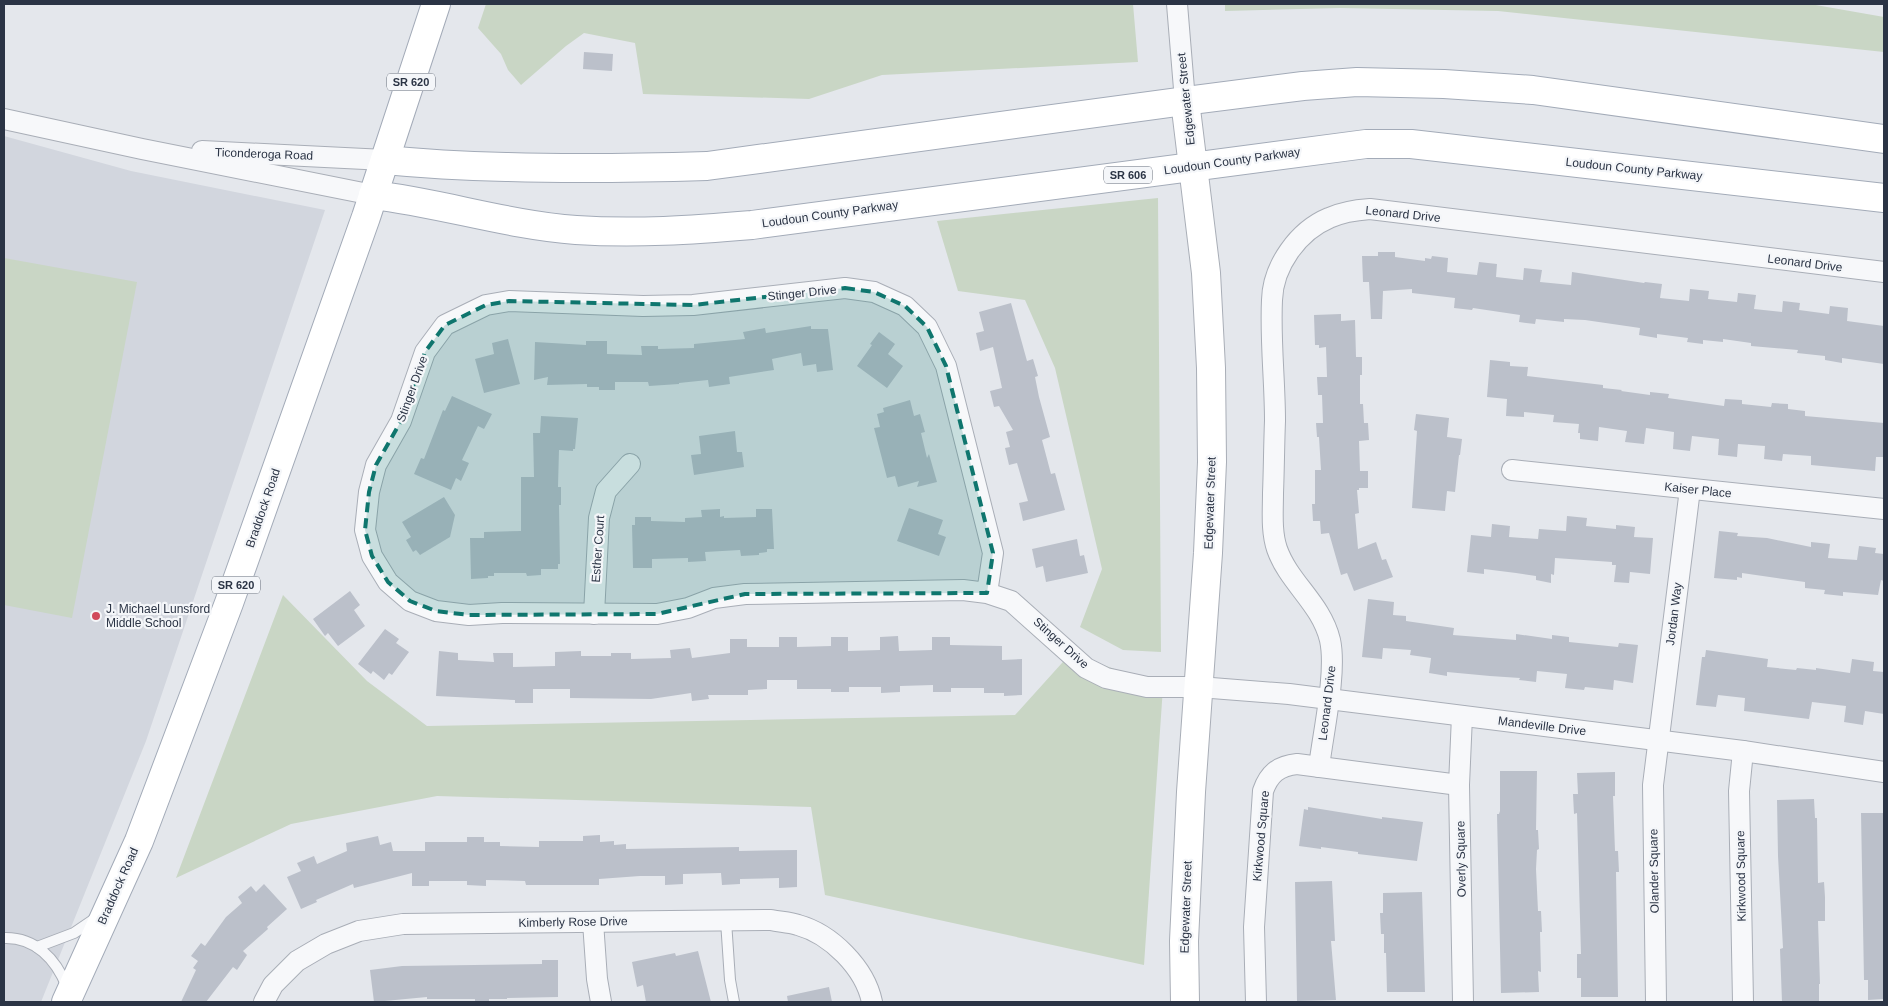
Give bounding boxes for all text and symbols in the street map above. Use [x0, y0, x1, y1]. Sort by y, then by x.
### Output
street label: Edgewater Street [1174, 52, 1198, 146]
road number: SR 620 [387, 74, 435, 90]
street label: Ticonderoga Road [215, 145, 313, 163]
street label: Loudoun County Parkway [1163, 145, 1301, 177]
street label: Loudoun County Parkway [1565, 155, 1703, 183]
road number: SR 606 [1104, 166, 1152, 184]
street label: Loudoun County Parkway [761, 198, 899, 230]
street label: Leonard Drive [1365, 203, 1442, 225]
street label: Leonard Drive [1767, 251, 1844, 275]
street label: Stinger Drive [767, 282, 838, 304]
street label: Stinger Drive [394, 354, 431, 424]
street label: Edgewater Street [1201, 456, 1219, 550]
street label: Braddock Road [243, 467, 283, 549]
street label: Kaiser Place [1664, 480, 1733, 501]
street label: Esther Court [589, 514, 607, 583]
road number: SR 620 [212, 576, 260, 594]
street label: Jordan Way [1663, 582, 1685, 646]
place label: J. Michael Lunsford Middle School [106, 602, 210, 630]
marker: J. Michael Lunsford Middle School [90, 610, 102, 622]
street label: Stinger Drive [1031, 615, 1092, 672]
street label: Leonard Drive [1315, 664, 1339, 741]
street label: Mandeville Drive [1497, 714, 1587, 738]
street label: Kirkwood Square [1250, 790, 1272, 882]
street label: Overly Square [1453, 820, 1469, 897]
street label: Olander Square [1646, 828, 1662, 913]
street label: Kirkwood Square [1733, 830, 1749, 922]
street label: Braddock Road [95, 845, 141, 927]
street label: Edgewater Street [1177, 860, 1195, 954]
street label: Kimberly Rose Drive [518, 914, 628, 930]

